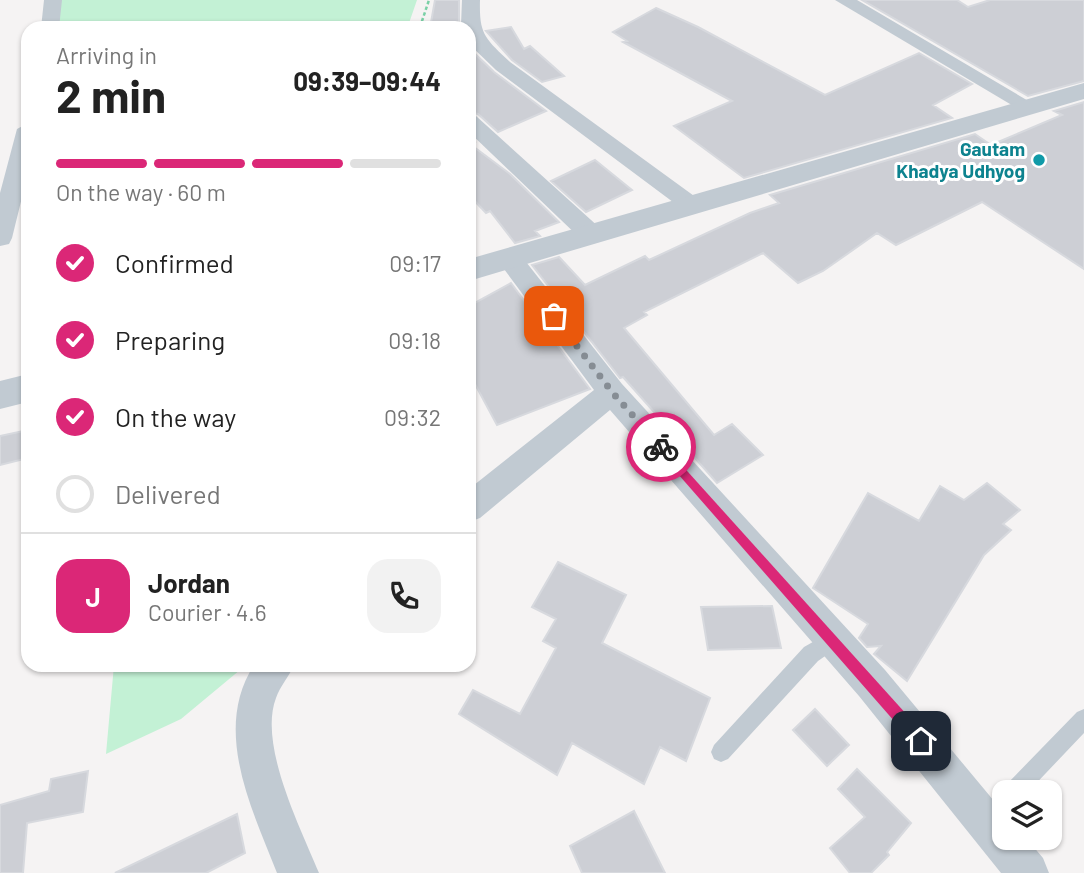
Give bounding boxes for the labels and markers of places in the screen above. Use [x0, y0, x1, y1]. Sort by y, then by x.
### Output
place label: Gautam Khadya Udhyog [896, 137, 1025, 182]
marker: Gautam Khadya Udhyog [1031, 152, 1047, 168]
pin [524, 286, 584, 346]
pin [891, 711, 951, 771]

